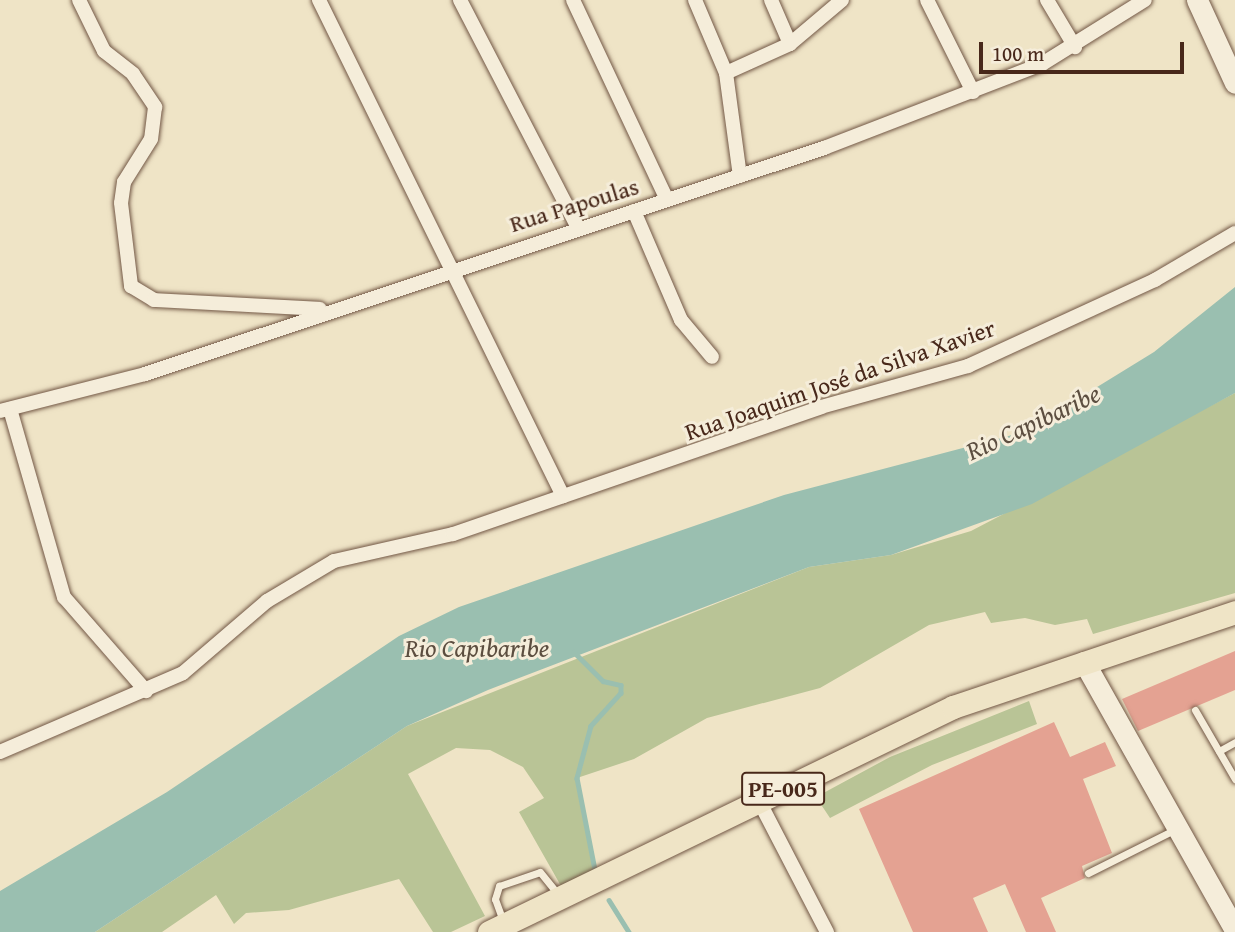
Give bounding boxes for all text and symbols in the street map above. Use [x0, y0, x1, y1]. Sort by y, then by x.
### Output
scale bar [983, 28, 1188, 72]
text: 100 m [992, 38, 1044, 69]
street label: Rua Papoulas [506, 172, 642, 238]
street label: Rua Joaquim José da Silva Xavier [681, 313, 999, 447]
water label: Rio Capibaribe [961, 377, 1105, 467]
water label: Rio Capibaribe [405, 632, 549, 664]
road number: PE-005 [741, 769, 825, 808]

